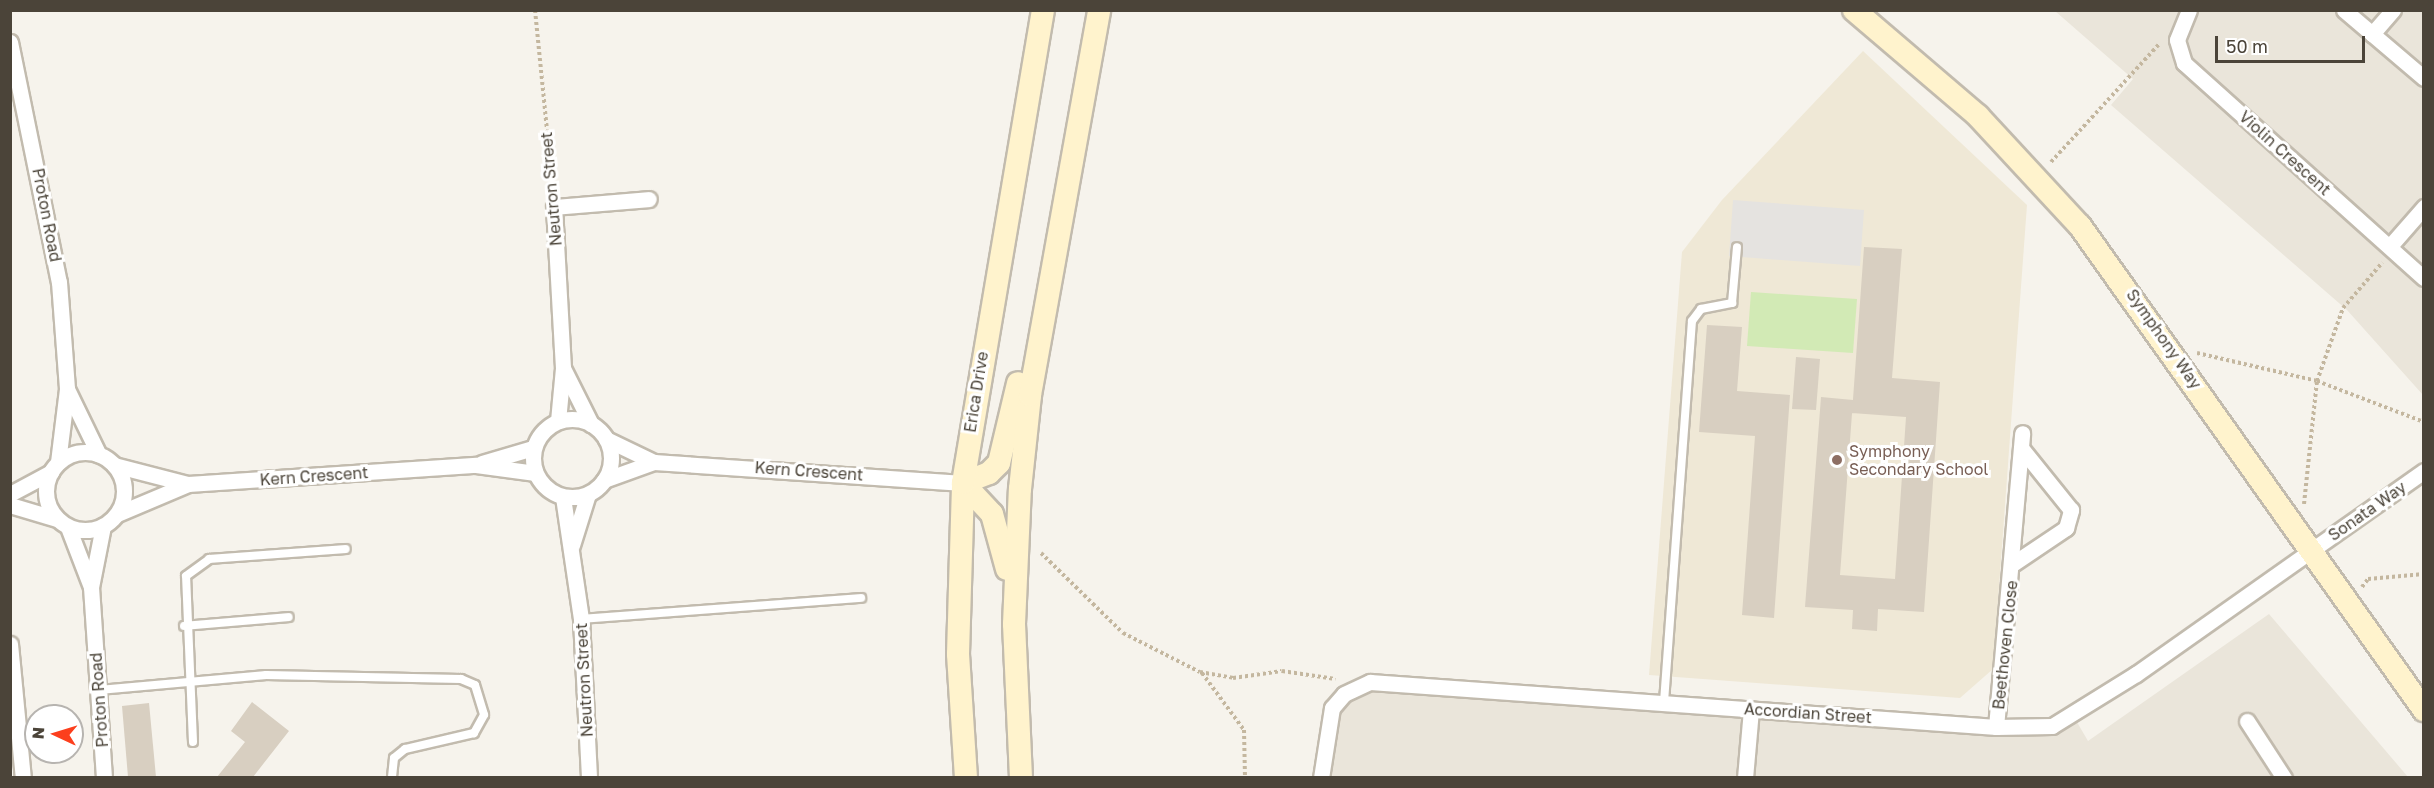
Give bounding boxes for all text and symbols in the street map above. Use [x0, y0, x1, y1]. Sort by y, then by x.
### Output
scale bar [2218, 24, 2368, 62]
text: 50 m [2226, 35, 2268, 57]
street label: Violin Crescent [2235, 107, 2335, 199]
street label: Neutron Street [536, 131, 566, 247]
street label: Proton Road [28, 166, 66, 264]
street label: Symphony Way [2122, 285, 2206, 393]
street label: Erica Drive [960, 350, 992, 434]
place label: Symphony Secondary School [1849, 441, 1988, 479]
marker: Symphony Secondary School [1830, 453, 1844, 467]
street label: Kern Crescent [754, 458, 864, 484]
street label: Kern Crescent [259, 463, 369, 489]
street label: Sonata Way [2324, 477, 2410, 545]
street label: Beethoven Close [1989, 579, 2021, 711]
street label: Neutron Street [571, 622, 597, 738]
street label: Proton Road [86, 652, 112, 748]
street label: Accordian Street [1743, 699, 1873, 727]
north arrow [24, 704, 84, 764]
text: N [28, 726, 48, 740]

